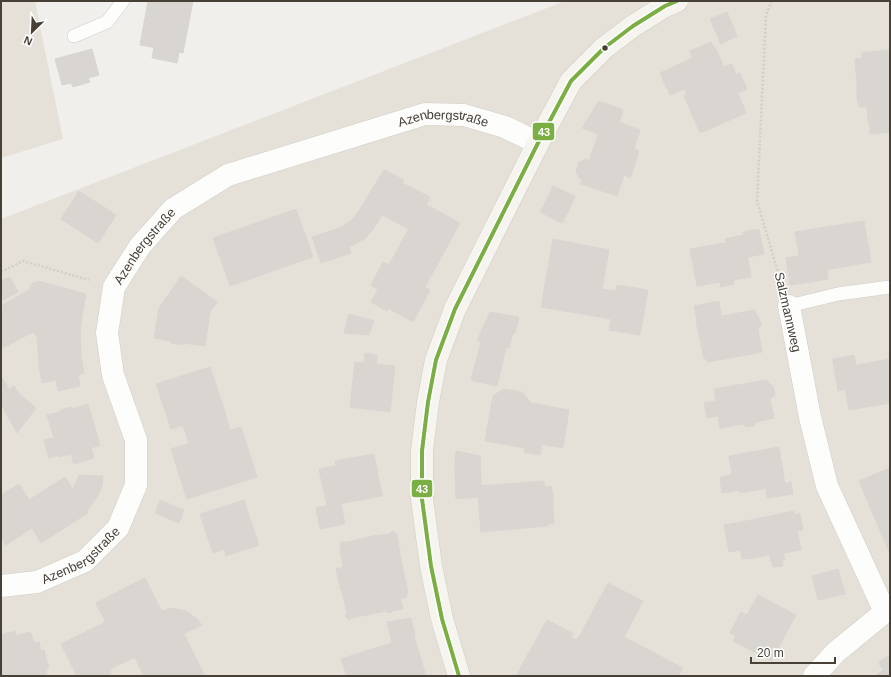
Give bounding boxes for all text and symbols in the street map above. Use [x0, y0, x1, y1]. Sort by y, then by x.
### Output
north arrow [12, 12, 52, 52]
text: N [22, 34, 34, 48]
unlabelled marker [600, 43, 610, 53]
street label: Azenbergstraße [396, 106, 491, 129]
line badge: 43 [532, 122, 555, 141]
text: 43 [538, 126, 550, 138]
street label: Azenbergstraße [110, 204, 178, 287]
street label: Salzmannweg [772, 271, 804, 353]
line badge: 43 [411, 479, 433, 498]
text: 43 [416, 483, 428, 495]
street label: Azenbergstraße [39, 523, 123, 587]
scale bar [751, 639, 835, 665]
text: 20 m [757, 646, 784, 660]

